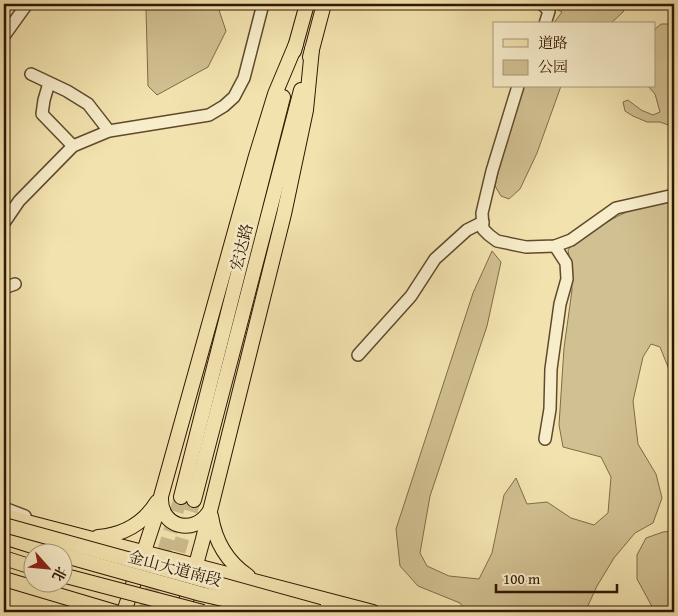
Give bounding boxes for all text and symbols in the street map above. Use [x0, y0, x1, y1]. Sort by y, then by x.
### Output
legend [493, 22, 656, 88]
text: 道路 [538, 32, 568, 53]
text: 公园 [538, 56, 568, 77]
street label: 宏达路 [224, 221, 258, 273]
north arrow [22, 544, 72, 594]
street label: 金山大道南段 [126, 544, 224, 592]
scale bar [496, 561, 617, 593]
text: 北 [47, 563, 72, 585]
text: 100 m [503, 568, 541, 589]

